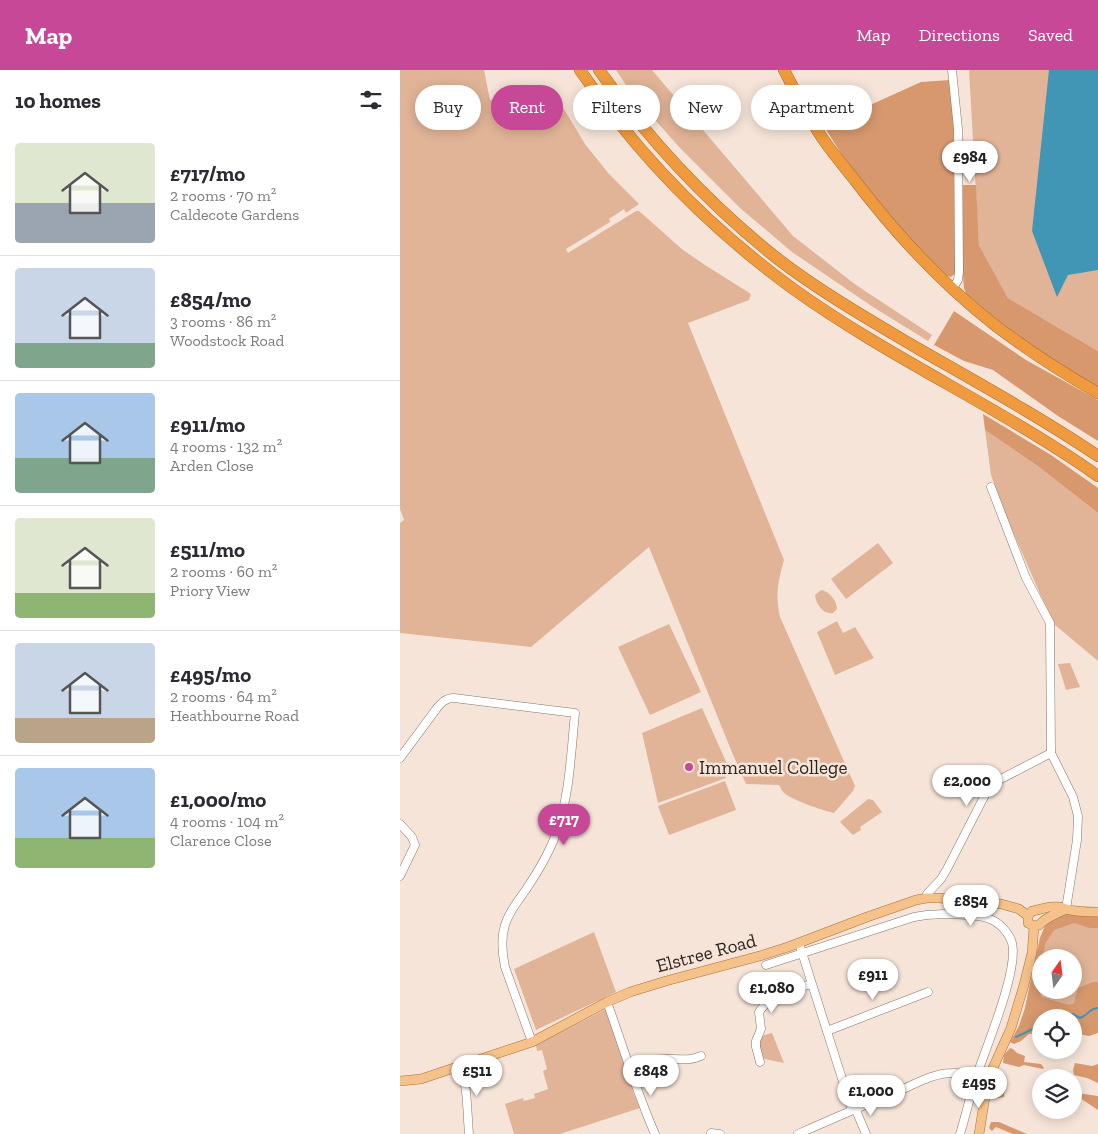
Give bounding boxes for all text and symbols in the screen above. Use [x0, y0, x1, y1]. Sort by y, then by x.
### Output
text: Map [25, 21, 72, 50]
text: Map [856, 24, 891, 46]
text: Directions [919, 24, 1000, 46]
text: Saved [1028, 24, 1073, 46]
chip: Buy [415, 85, 481, 130]
chip: Rent [491, 85, 563, 130]
chip: Filters [573, 85, 660, 130]
chip: New [670, 85, 741, 130]
chip: Apartment [751, 85, 872, 130]
icon: filters [357, 86, 385, 114]
text: 10 homes [15, 88, 101, 113]
pin: £984 [940, 140, 1000, 183]
text: £984 [953, 147, 987, 166]
text: £717/mo [170, 161, 245, 186]
icon: home [55, 163, 115, 223]
text: 2 rooms · 70 m² [170, 186, 276, 205]
text: Caldecote Gardens [170, 205, 299, 224]
text: £854/mo [170, 287, 251, 312]
icon: home [55, 288, 115, 348]
text: 3 rooms · 86 m² [170, 312, 276, 331]
text: Woodstock Road [170, 331, 284, 350]
text: £911/mo [170, 412, 245, 437]
icon: home [55, 413, 115, 473]
text: 4 rooms · 132 m² [170, 437, 282, 456]
text: Arden Close [170, 456, 254, 475]
text: £511/mo [170, 537, 245, 562]
icon: home [55, 538, 115, 598]
text: 2 rooms · 60 m² [170, 562, 277, 581]
text: Priory View [170, 581, 250, 600]
text: £495/mo [170, 662, 251, 687]
icon: home [55, 663, 115, 723]
text: 2 rooms · 64 m² [170, 687, 277, 706]
text: Heathbourne Road [170, 706, 299, 725]
place label: Immanuel College [699, 756, 847, 779]
marker: Immanuel College [683, 761, 695, 773]
pin: £2,000 [926, 764, 1008, 807]
text: £2,000 [943, 771, 991, 790]
text: £1,000/mo [170, 787, 266, 812]
icon: home [55, 788, 115, 848]
pin: £717 [534, 804, 594, 846]
text: £717 [549, 810, 579, 829]
text: 4 rooms · 104 m² [170, 812, 284, 831]
text: Clarence Close [170, 831, 272, 850]
pin: £854 [941, 884, 1001, 927]
text: £854 [954, 891, 988, 910]
street label: Elstree Road [653, 928, 759, 977]
north arrow [1032, 949, 1082, 999]
map controls [1032, 949, 1082, 1119]
pin: £911 [843, 958, 903, 1001]
text: £911 [858, 965, 888, 984]
pin: £1,080 [731, 972, 813, 1014]
text: £1,080 [750, 978, 795, 997]
button: locate [1032, 1009, 1082, 1059]
pin: £511 [447, 1054, 507, 1097]
pin: £848 [621, 1054, 681, 1097]
text: £511 [462, 1061, 492, 1080]
text: £848 [634, 1061, 668, 1080]
pin: £495 [949, 1066, 1009, 1109]
button: layers [1032, 1069, 1082, 1119]
text: £495 [962, 1073, 996, 1092]
pin: £1,000 [830, 1074, 912, 1117]
text: £1,000 [848, 1081, 894, 1100]

